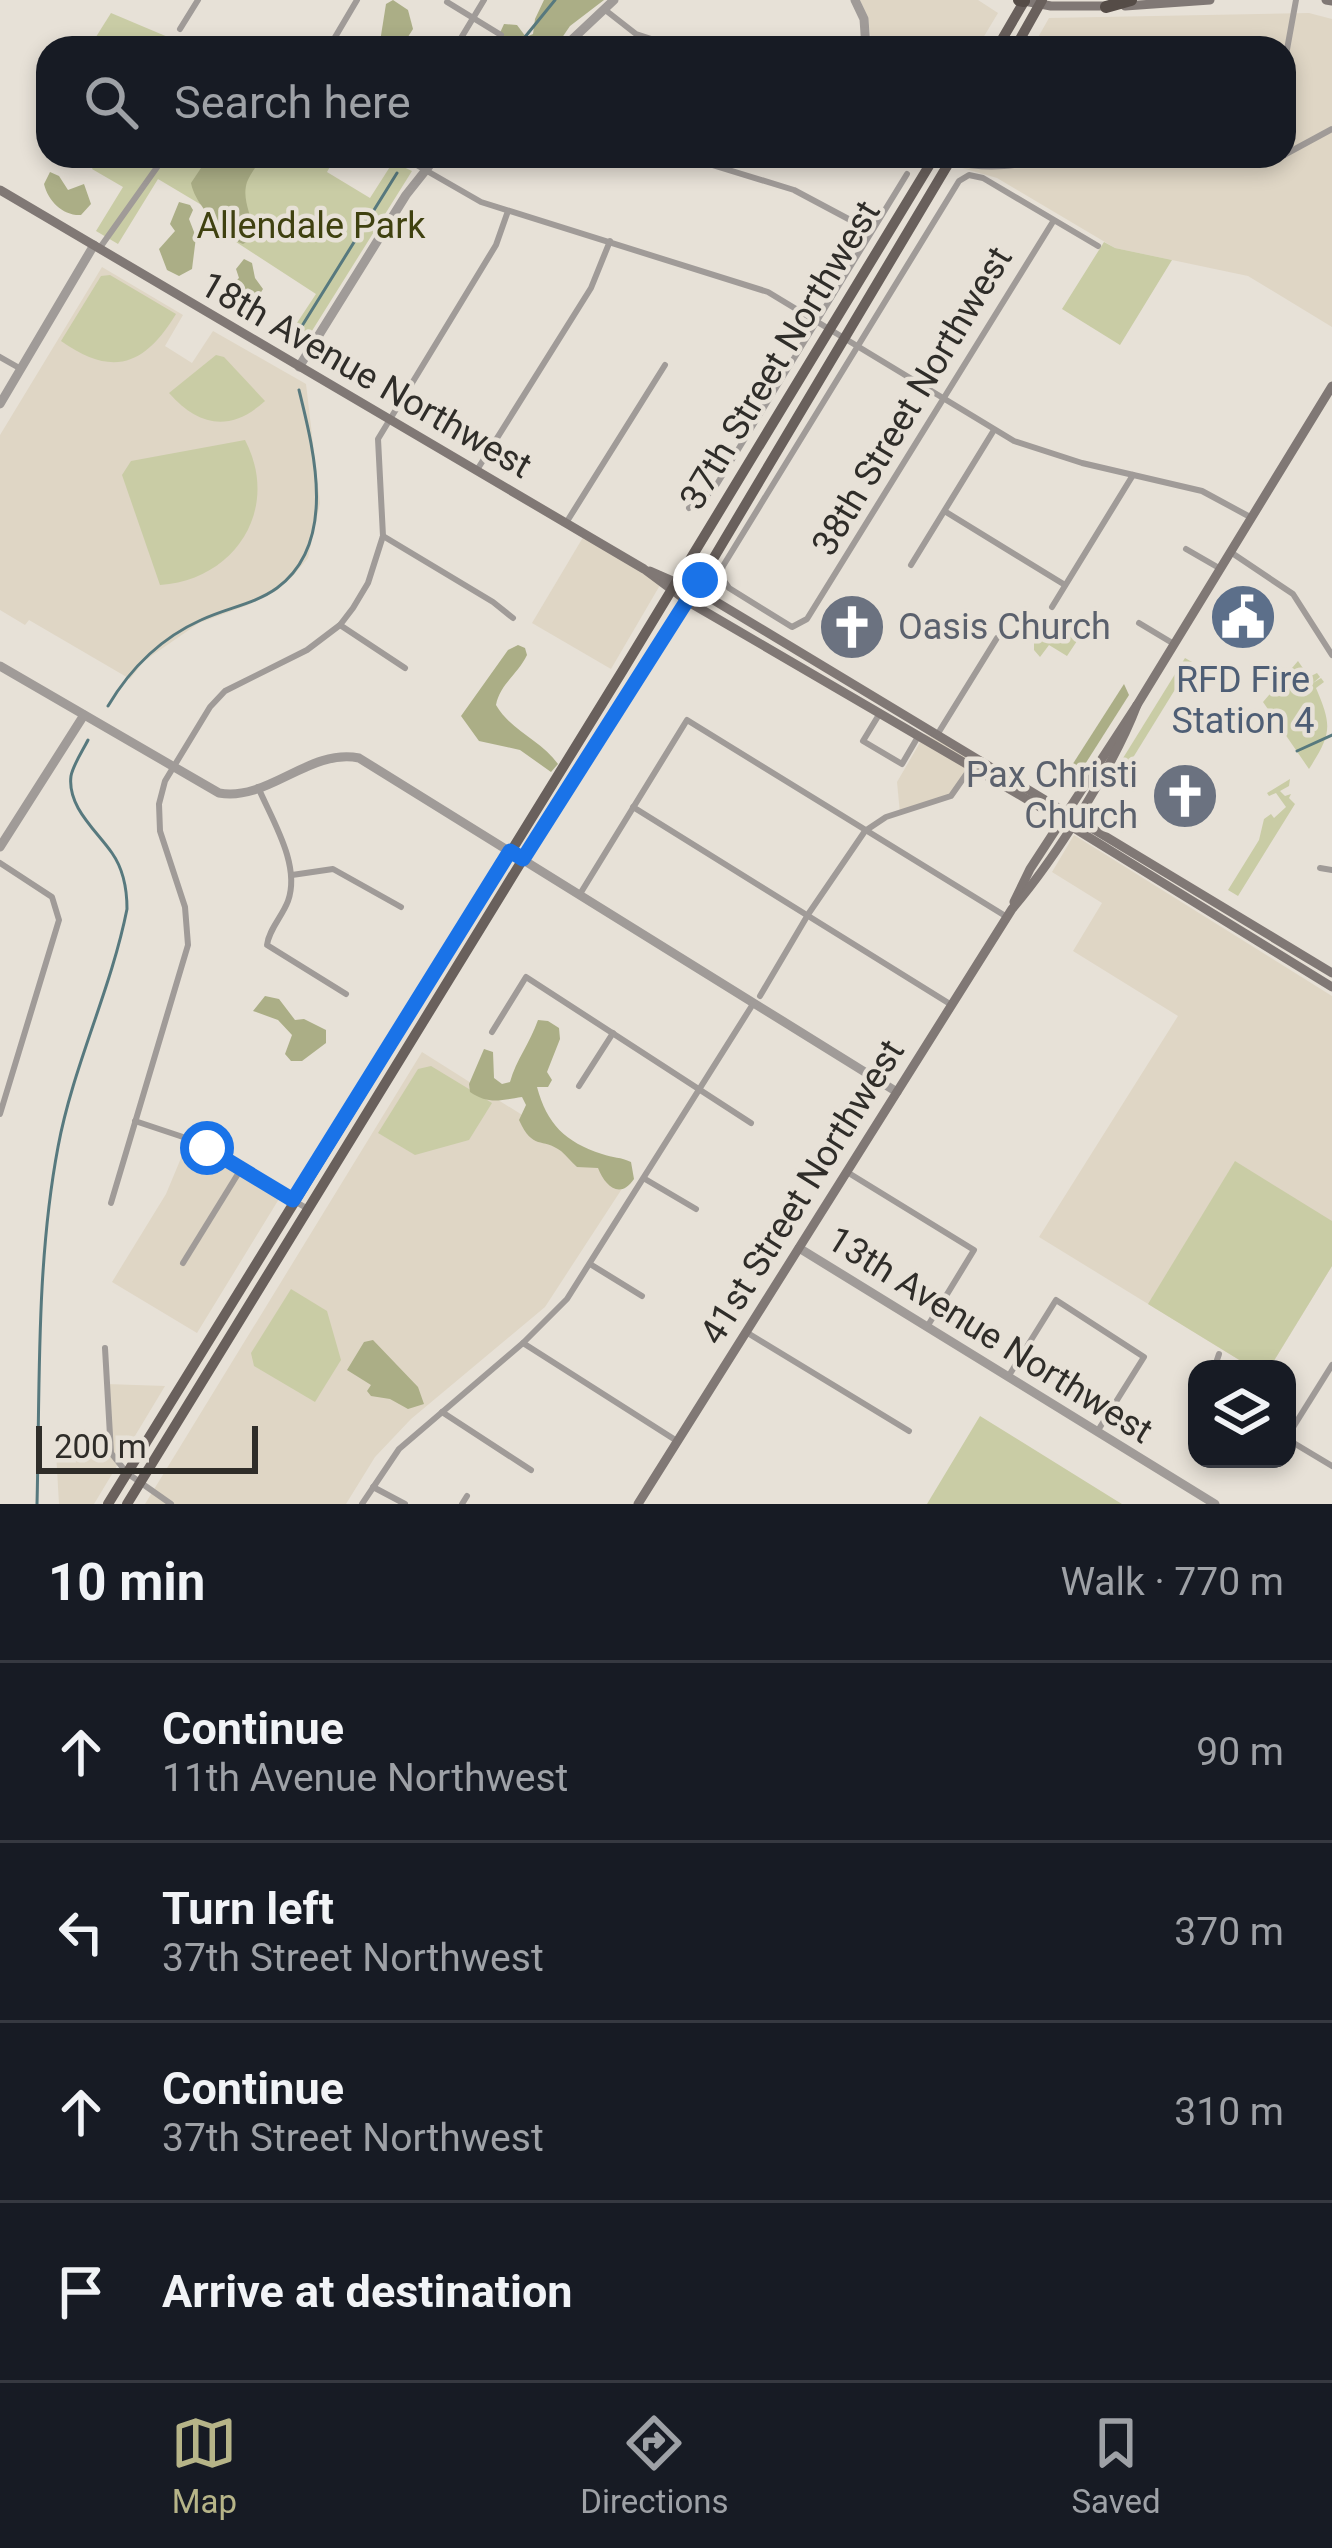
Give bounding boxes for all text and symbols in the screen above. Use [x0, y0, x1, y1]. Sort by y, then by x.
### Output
search box [36, 36, 1296, 168]
icon: search [78, 69, 144, 135]
text: Search here [174, 76, 411, 129]
street label: 37th Street Northwest [671, 193, 889, 517]
park label: Allendale Park [196, 205, 426, 247]
street label: 38th Street Northwest [803, 239, 1021, 563]
street label: 18th Avenue Northwest [193, 263, 539, 487]
route end [673, 553, 727, 607]
public building icon: RFD Fire Station 4 [1208, 582, 1278, 652]
church icon: Oasis Church [817, 592, 887, 662]
place label: Oasis Church [898, 606, 1111, 648]
place label: RFD Fire Station 4 [1172, 659, 1314, 742]
place label: Pax Christi Church [966, 754, 1138, 837]
church icon: Pax Christi Church [1150, 761, 1220, 831]
street label: 41st Street Northwest [691, 1032, 913, 1352]
route start [180, 1121, 234, 1175]
street label: 13th Avenue Northwest [820, 1218, 1160, 1452]
map controls [1188, 1360, 1296, 1468]
button: layers [1188, 1360, 1296, 1468]
scale bar [36, 1420, 258, 1473]
text: 200 m [54, 1427, 147, 1466]
text: 10 min [48, 1553, 205, 1612]
text: Walk · 770 m [1060, 1559, 1284, 1605]
text: Continue [162, 1702, 344, 1755]
icon: ahead [48, 1719, 114, 1785]
text: 90 m [1196, 1729, 1284, 1775]
text: 11th Avenue Northwest [162, 1755, 568, 1801]
text: Turn left [162, 1882, 334, 1935]
icon: left [48, 1899, 114, 1965]
text: 370 m [1174, 1909, 1284, 1955]
text: 37th Street Northwest [162, 1935, 544, 1981]
text: Continue [162, 2062, 344, 2115]
icon: ahead [48, 2079, 114, 2145]
text: 310 m [1174, 2089, 1284, 2135]
text: 37th Street Northwest [162, 2115, 544, 2161]
icon: arrive [48, 2259, 114, 2325]
text: Arrive at destination [162, 2265, 573, 2318]
tab: Map [171, 2410, 237, 2521]
tab: Directions [580, 2410, 729, 2521]
tab: Saved [1071, 2410, 1161, 2521]

